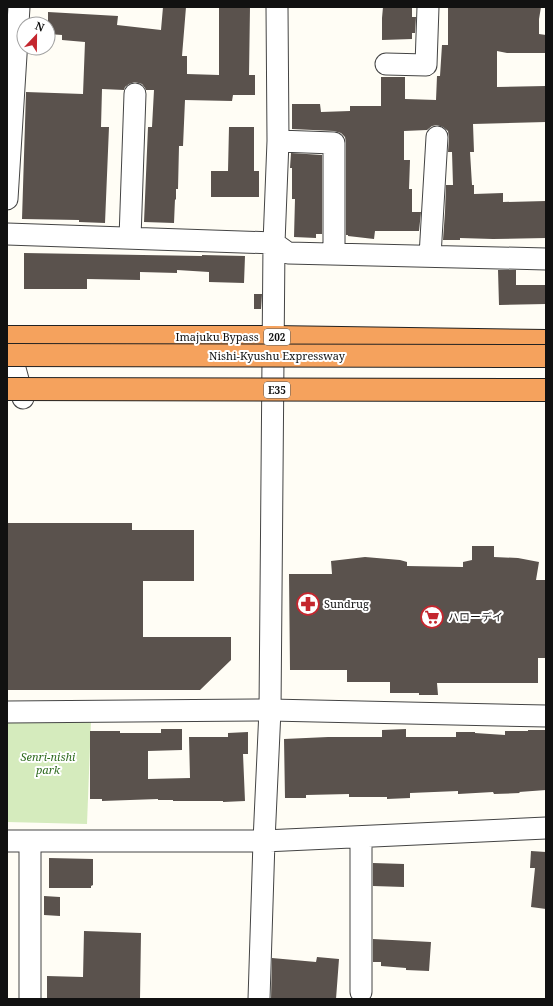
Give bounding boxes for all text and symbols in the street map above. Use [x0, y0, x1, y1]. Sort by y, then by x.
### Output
north arrow [16, 16, 56, 56]
text: N [33, 18, 47, 35]
street label: Imajuku Bypass [175, 329, 259, 344]
road number: 202 [264, 329, 290, 345]
street label: Nishi-Kyushu Expressway [209, 348, 346, 363]
road number: E35 [264, 382, 290, 398]
pharmacy icon: Sundrug [295, 591, 321, 617]
place label: Sundrug [324, 596, 369, 611]
supermarket icon: ハローデイ [419, 604, 445, 630]
place label: ハローデイ [448, 609, 503, 624]
park label: Senri-nishi park [21, 749, 76, 777]

